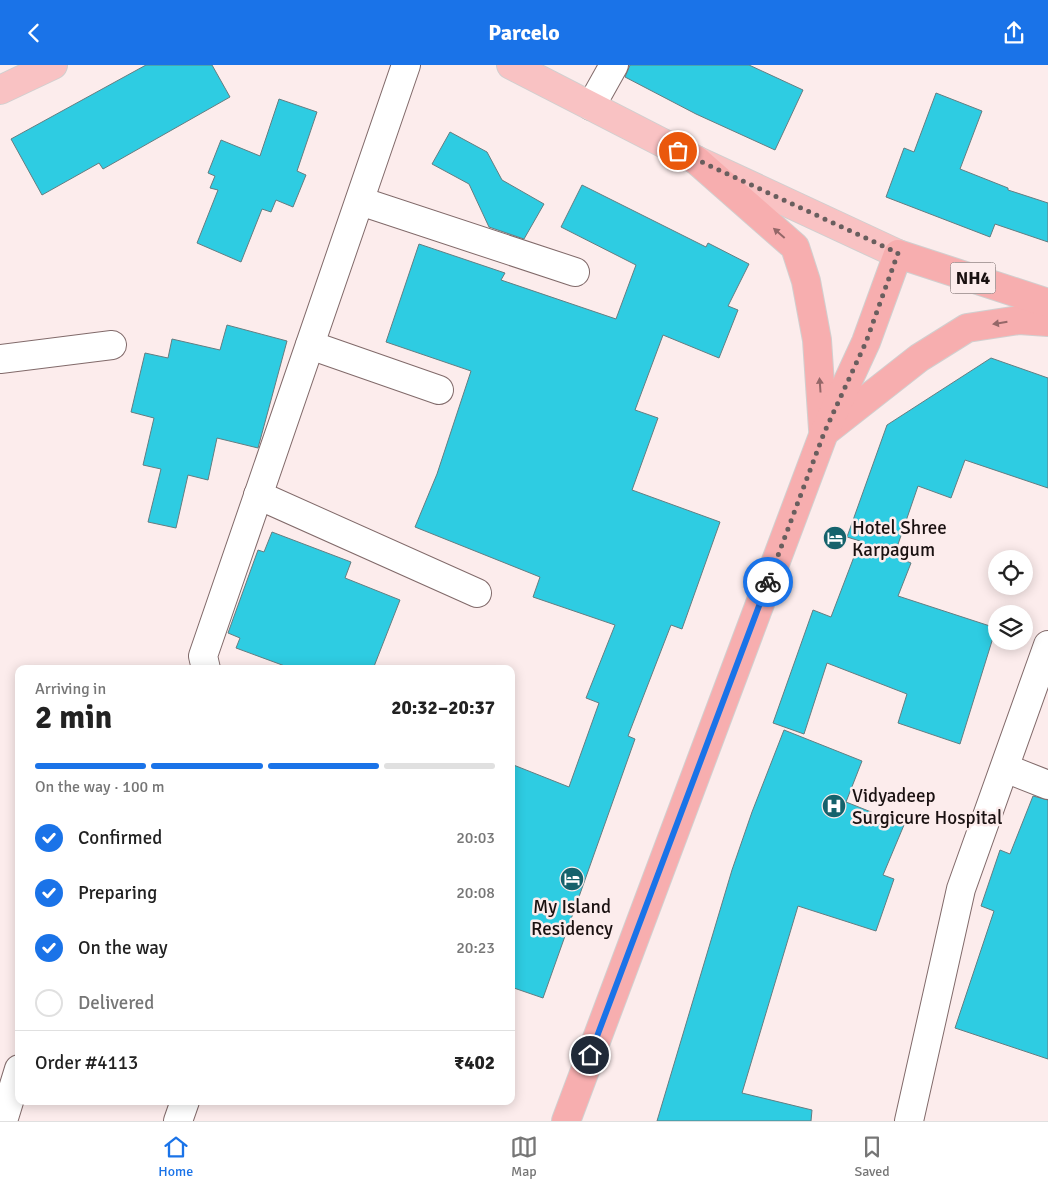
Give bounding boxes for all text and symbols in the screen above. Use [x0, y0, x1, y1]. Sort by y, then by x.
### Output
icon: back [20, 19, 48, 47]
text: Parcelo [488, 19, 560, 46]
icon: share [1000, 19, 1028, 47]
pin [657, 130, 699, 172]
icon: bag [664, 137, 692, 165]
one-way arrow [772, 227, 785, 238]
road number: NH4 [950, 263, 996, 293]
one-way arrow [991, 320, 1007, 328]
one-way arrow [816, 376, 824, 392]
place label: Hotel Shree Karpagum [852, 516, 947, 562]
hotel icon: Hotel Shree Karpagum [822, 525, 848, 551]
map controls [988, 550, 1033, 650]
button: locate [988, 550, 1033, 595]
courier [743, 557, 793, 607]
icon: bike [754, 568, 782, 596]
button: layers [988, 605, 1033, 650]
text: Arriving in [35, 679, 106, 699]
text: 20:32–20:37 [391, 696, 495, 720]
text: 2 min [35, 698, 112, 737]
text: On the way · 100 m [35, 777, 165, 797]
place label: Vidyadeep Surgicure Hospital [852, 784, 1003, 830]
hospital icon: Vidyadeep Surgicure Hospital [821, 793, 847, 819]
icon: check [35, 824, 63, 852]
text: Confirmed [78, 826, 162, 850]
text: 20:03 [456, 828, 495, 848]
hotel icon: My Island Residency [559, 866, 585, 892]
icon: check [35, 879, 63, 907]
text: Preparing [78, 881, 157, 905]
text: 20:08 [456, 883, 495, 903]
place label: My Island Residency [531, 895, 613, 941]
icon: check [35, 934, 63, 962]
text: On the way [78, 936, 168, 960]
text: 20:23 [456, 938, 495, 958]
text: Delivered [78, 991, 154, 1015]
pin [569, 1034, 611, 1076]
icon: home [576, 1041, 604, 1069]
text: Order #4113 [35, 1051, 138, 1075]
text: ₹402 [454, 1051, 495, 1075]
tab: Home [158, 1133, 193, 1180]
tab: Map [510, 1133, 538, 1180]
tab: Saved [854, 1133, 890, 1180]

